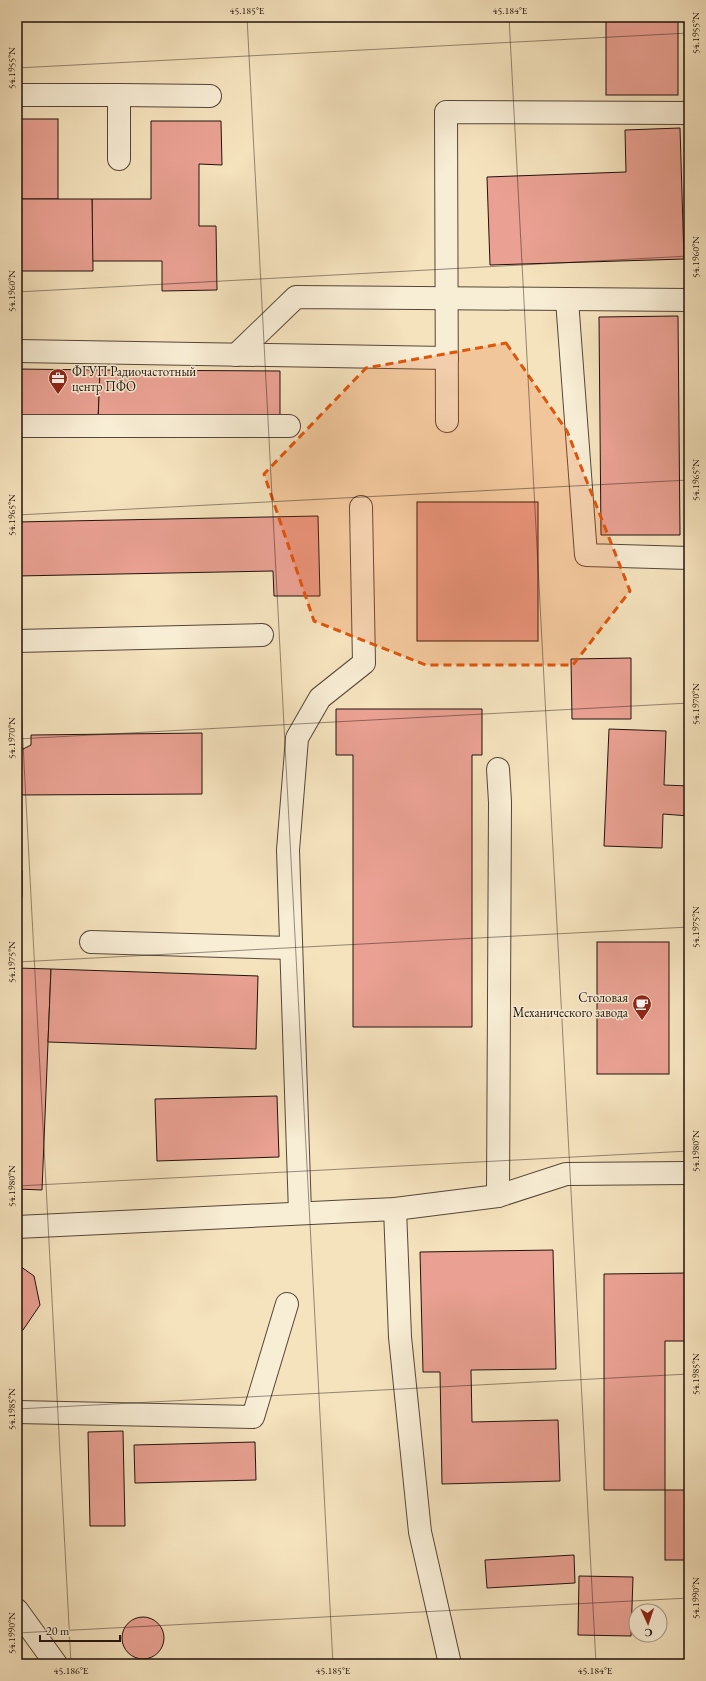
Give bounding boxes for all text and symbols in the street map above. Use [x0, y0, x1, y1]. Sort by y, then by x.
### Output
text: 45.185°E [230, 4, 265, 17]
text: 45.184°E [493, 4, 528, 17]
text: 54.1955°N [689, 12, 702, 54]
text: 54.1955°N [5, 47, 18, 89]
text: 54.1960°N [689, 236, 702, 278]
text: 54.1960°N [5, 270, 18, 312]
place label: ФГУП Радиочастотный центр ПФО [72, 363, 196, 395]
office icon: ФГУП Радиочастотный центр ПФО [47, 367, 69, 395]
text: 54.1965°N [689, 459, 702, 501]
text: 54.1965°N [5, 494, 18, 536]
text: 54.1970°N [689, 683, 702, 725]
text: 54.1970°N [5, 717, 18, 759]
text: 54.1975°N [689, 906, 702, 948]
text: 54.1975°N [5, 941, 18, 983]
place label: Столовая Механического завода [513, 989, 629, 1021]
cafe icon: Столовая Механического завода [631, 993, 653, 1021]
text: 54.1980°N [689, 1130, 702, 1172]
text: 54.1980°N [5, 1165, 18, 1207]
text: 54.1985°N [689, 1353, 702, 1395]
text: 54.1985°N [5, 1388, 18, 1430]
text: 54.1990°N [689, 1577, 702, 1619]
north arrow [628, 1603, 668, 1643]
text: 54.1990°N [5, 1612, 18, 1654]
scale bar [40, 1617, 120, 1643]
text: 20 m [46, 1623, 70, 1639]
text: С [644, 1626, 653, 1640]
text: 45.186°E [54, 1664, 89, 1677]
text: 45.185°E [316, 1664, 351, 1677]
text: 45.184°E [578, 1664, 613, 1677]

